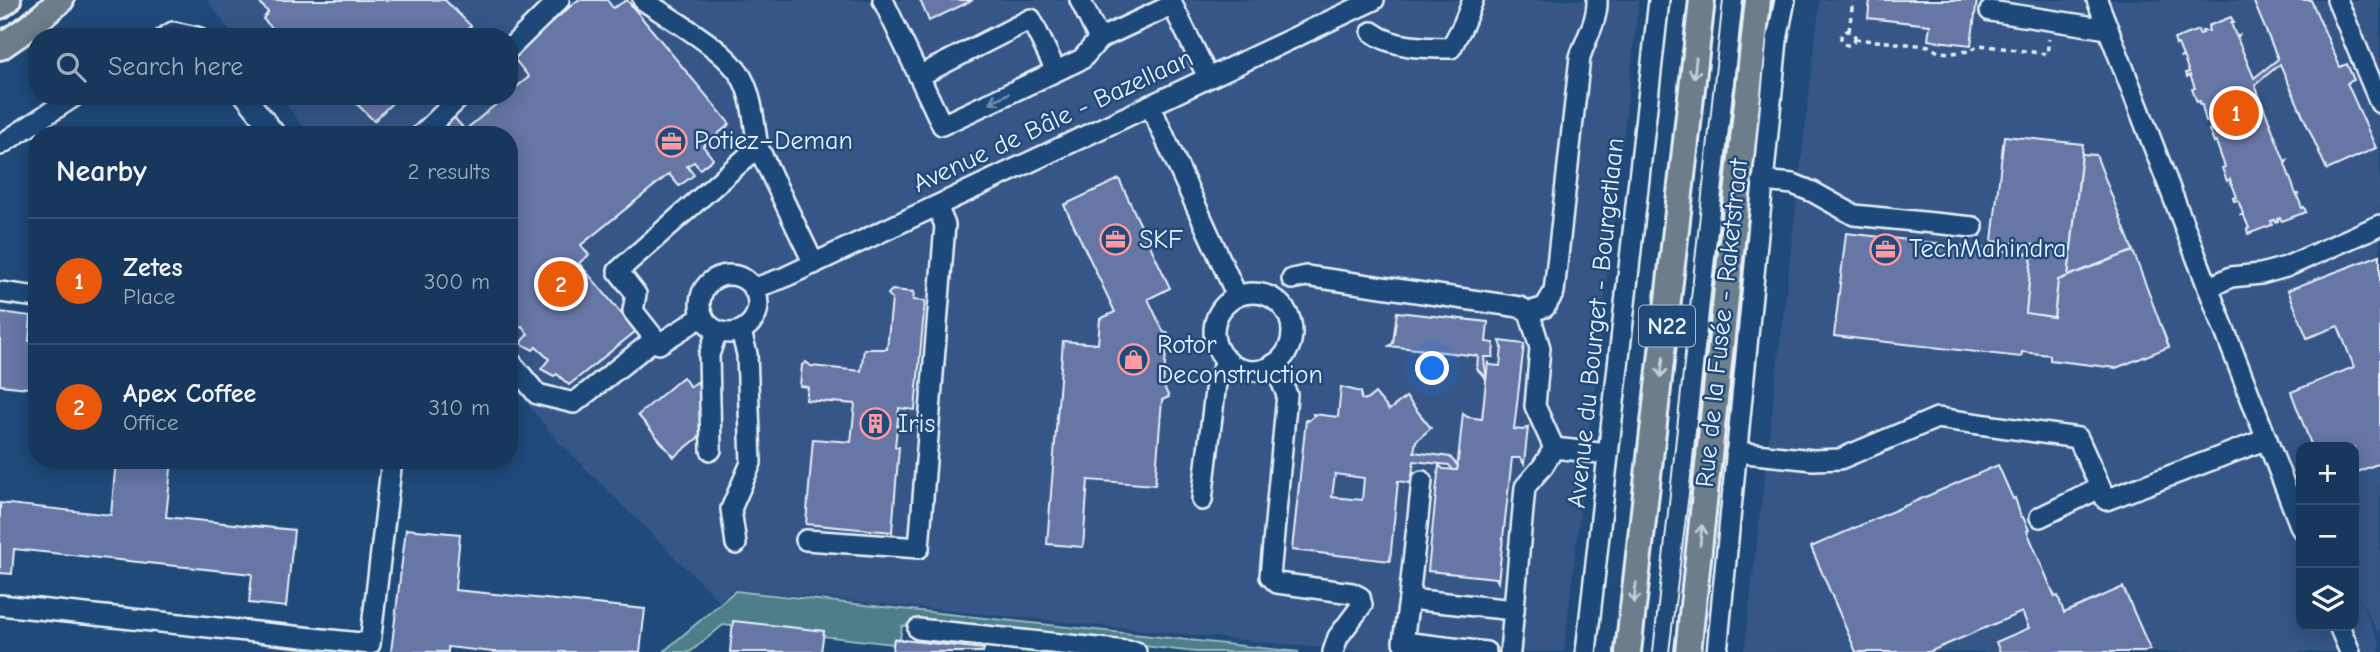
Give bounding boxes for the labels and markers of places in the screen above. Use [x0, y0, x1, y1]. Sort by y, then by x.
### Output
pin: 1 [2213, 87, 2259, 139]
office icon: Potiez–Deman [654, 124, 688, 158]
place label: Potiez–Deman [694, 126, 853, 156]
office icon: SKF [1099, 223, 1133, 257]
place label: SKF [1139, 225, 1183, 255]
office icon: TechMahindra [1869, 232, 1903, 266]
place label: TechMahindra [1909, 234, 2066, 264]
pin: 2 [538, 258, 584, 310]
place label: Rotor Deconstruction [1157, 330, 1323, 390]
shop icon: Rotor Deconstruction [1117, 343, 1151, 377]
building icon: Iris [858, 407, 892, 441]
place label: Iris [898, 409, 935, 439]

